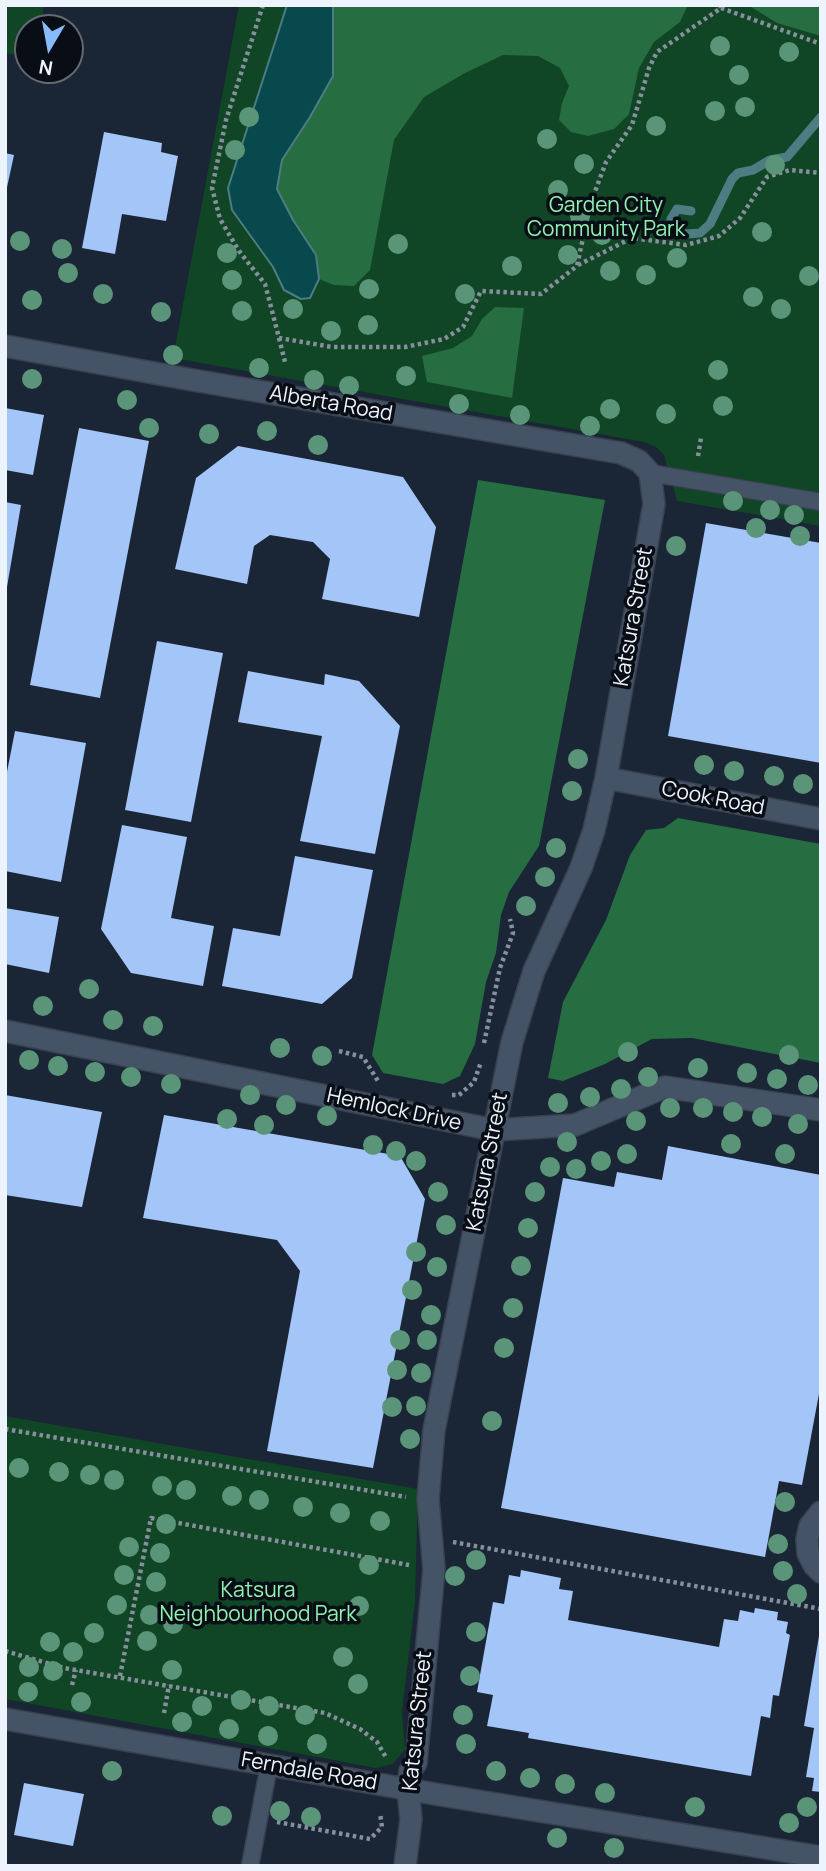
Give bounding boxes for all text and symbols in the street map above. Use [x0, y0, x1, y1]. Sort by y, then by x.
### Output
north arrow [14, 14, 84, 84]
text: N [37, 54, 55, 82]
park label: Garden City Community Park [527, 193, 685, 243]
street label: Alberta Road [267, 381, 395, 427]
street label: Katsura Street [609, 546, 659, 688]
street label: Cook Road [659, 777, 767, 821]
street label: Hemlock Drive [324, 1083, 464, 1137]
street label: Katsura Street [462, 1091, 514, 1233]
park label: Katsura Neighbourhood Park [159, 1578, 357, 1628]
street label: Katsura Street [398, 1650, 438, 1792]
street label: Ferndale Road [239, 1748, 379, 1796]

